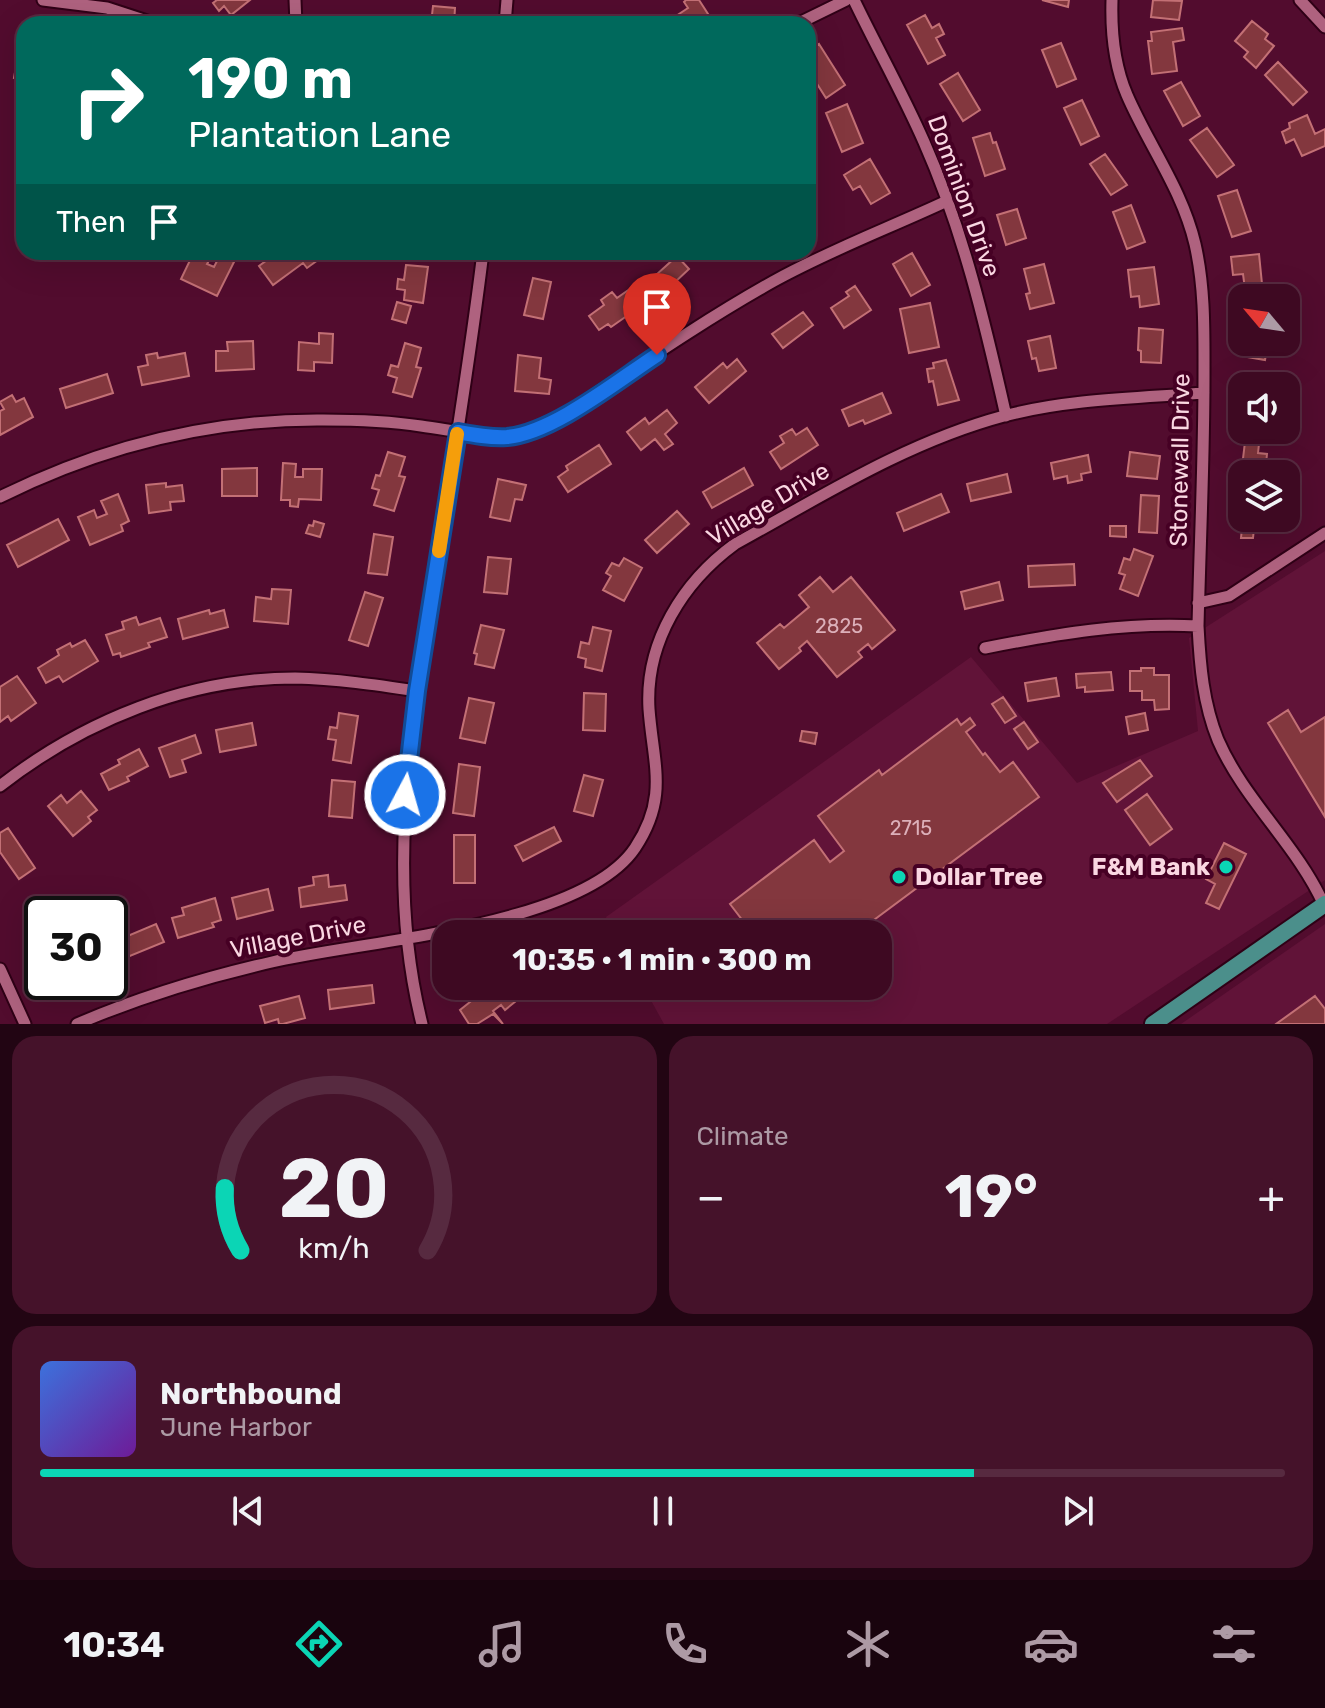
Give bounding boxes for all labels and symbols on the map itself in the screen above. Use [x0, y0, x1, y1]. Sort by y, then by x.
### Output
street label: Dominion Drive [922, 111, 1006, 281]
pin [623, 273, 691, 355]
north arrow [1228, 284, 1300, 356]
street label: Stonewall Drive [1164, 373, 1196, 547]
street label: Village Drive [702, 457, 834, 551]
house number: 2825 [815, 614, 863, 638]
position arrow [363, 753, 447, 837]
house number: 2715 [890, 816, 932, 840]
place label: F&M Bank [1092, 853, 1210, 881]
marker: F&M Bank [1217, 858, 1235, 876]
place label: Dollar Tree [915, 863, 1043, 891]
marker: Dollar Tree [890, 868, 908, 886]
speed limit sign: 30 [24, 896, 128, 1000]
street label: Village Drive [228, 910, 368, 964]

